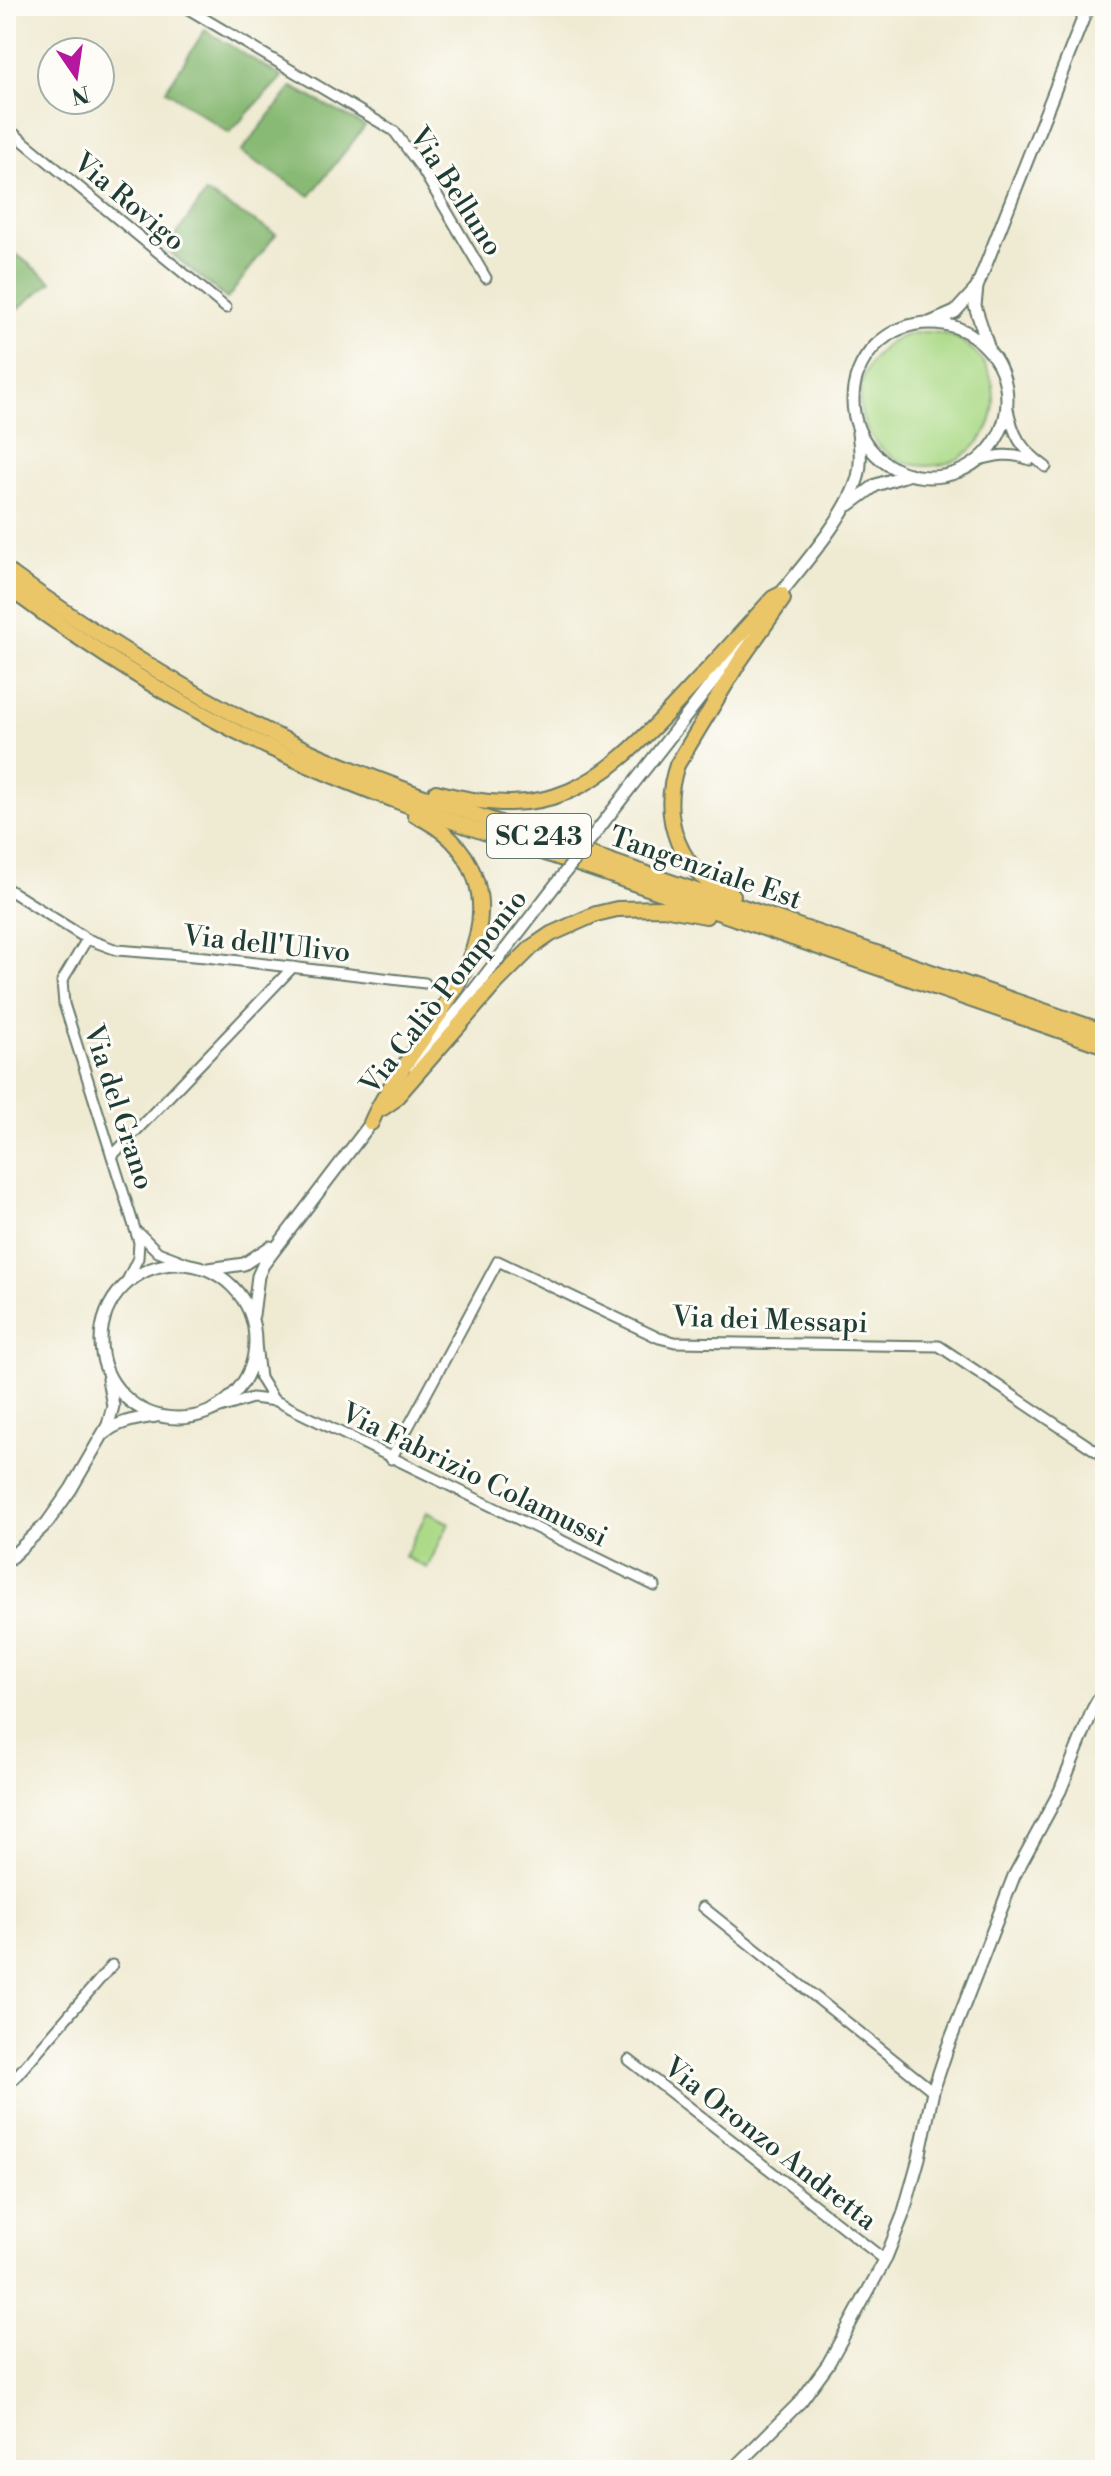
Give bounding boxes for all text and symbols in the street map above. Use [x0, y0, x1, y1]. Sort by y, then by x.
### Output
north arrow [36, 36, 116, 116]
text: N [68, 79, 92, 109]
street label: Via Belluno [401, 120, 510, 263]
street label: Via Rovigo [65, 145, 192, 259]
road number: SC 243 [487, 814, 591, 858]
street label: Tangenziale Est [605, 819, 806, 918]
street label: Via Caliò Pomponio [353, 882, 535, 1102]
street label: Via dell'Ulivo [181, 918, 352, 971]
street label: Via del Grano [75, 1020, 162, 1194]
street label: Via dei Messapi [671, 1300, 868, 1341]
street label: Via Fabrizio Colamussi [334, 1395, 613, 1555]
street label: Via Oronzo Andretta [656, 2049, 884, 2239]

